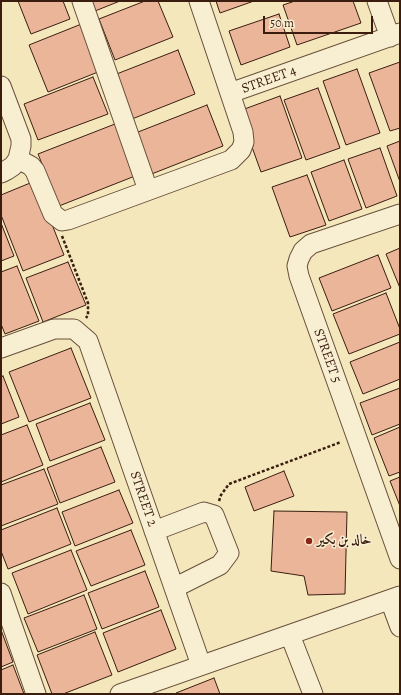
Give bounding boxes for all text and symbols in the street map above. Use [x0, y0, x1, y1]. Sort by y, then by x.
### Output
scale bar [265, 8, 375, 34]
text: 50 m [270, 15, 294, 31]
street label: STREET 4 [239, 62, 299, 98]
street label: STREET 5 [309, 327, 345, 385]
street label: STREET 2 [126, 469, 160, 529]
place label: خالد بن بكير [317, 533, 371, 549]
marker: خالد بن بكير [304, 536, 314, 546]

